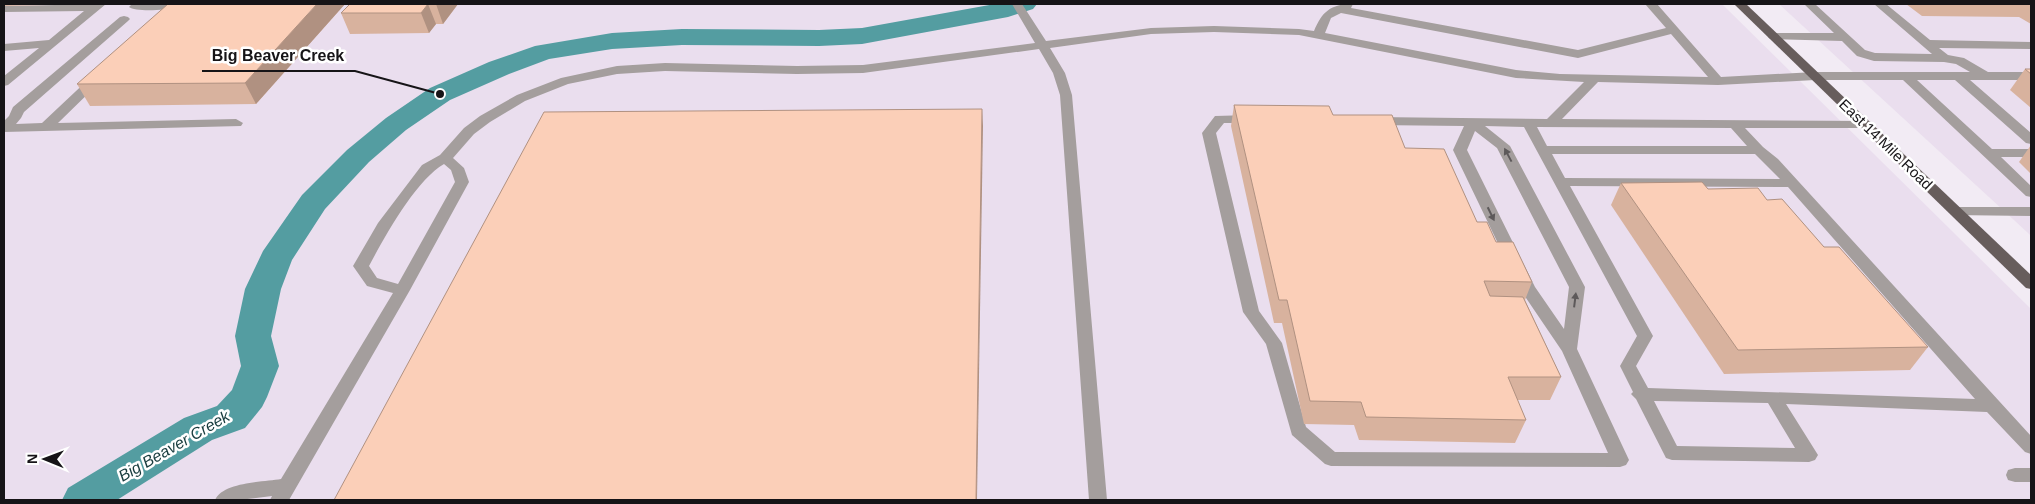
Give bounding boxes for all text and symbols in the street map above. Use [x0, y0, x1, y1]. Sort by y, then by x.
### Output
callout: Big Beaver Creek [202, 40, 355, 71]
text: Big Beaver Creek [212, 47, 344, 64]
street label: East 14 Mile Road [1836, 95, 1936, 193]
one-way arrow [1503, 148, 1512, 162]
one-way arrow [1487, 207, 1495, 221]
one-way arrow [1571, 292, 1579, 308]
water label: Big Beaver Creek [115, 407, 233, 485]
north arrow [20, 434, 70, 484]
text: N [24, 454, 40, 464]

